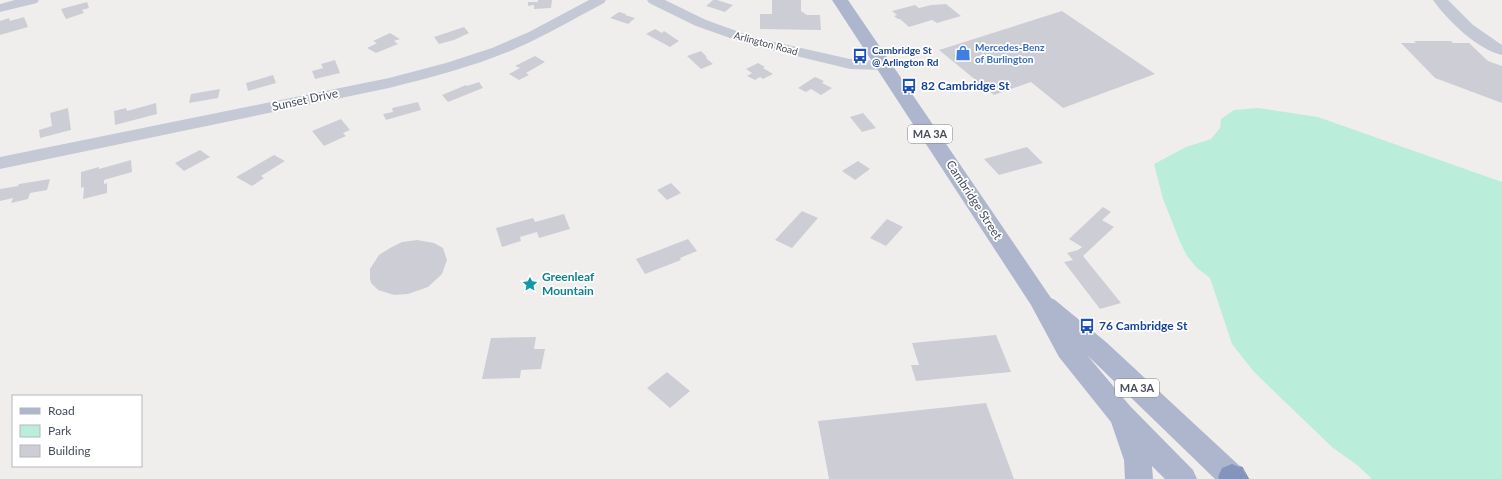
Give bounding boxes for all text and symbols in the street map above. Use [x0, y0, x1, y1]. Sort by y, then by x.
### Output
street label: Arlington Road [733, 29, 799, 57]
place label: Mercedes-Benz of Burlington [975, 41, 1045, 65]
place label: Cambridge St @ Arlington Rd [872, 44, 939, 68]
shop icon: Mercedes-Benz of Burlington [954, 44, 972, 62]
bus stop icon: Cambridge St @ Arlington Rd [851, 47, 869, 65]
bus stop icon: 82 Cambridge St [900, 77, 918, 95]
place label: 82 Cambridge St [921, 78, 1010, 93]
street label: Sunset Drive [270, 85, 339, 114]
road number: MA 3A [908, 125, 952, 143]
street label: Cambridge Street [943, 157, 1006, 243]
place label: Greenleaf Mountain [542, 269, 595, 298]
place icon: Greenleaf Mountain [521, 275, 539, 293]
bus stop icon: 76 Cambridge St [1078, 317, 1096, 335]
place label: 76 Cambridge St [1099, 318, 1188, 333]
road number: MA 3A [1115, 379, 1159, 397]
legend [12, 395, 142, 467]
text: Road [48, 403, 75, 418]
text: Park [48, 423, 72, 438]
text: Building [48, 443, 91, 458]

